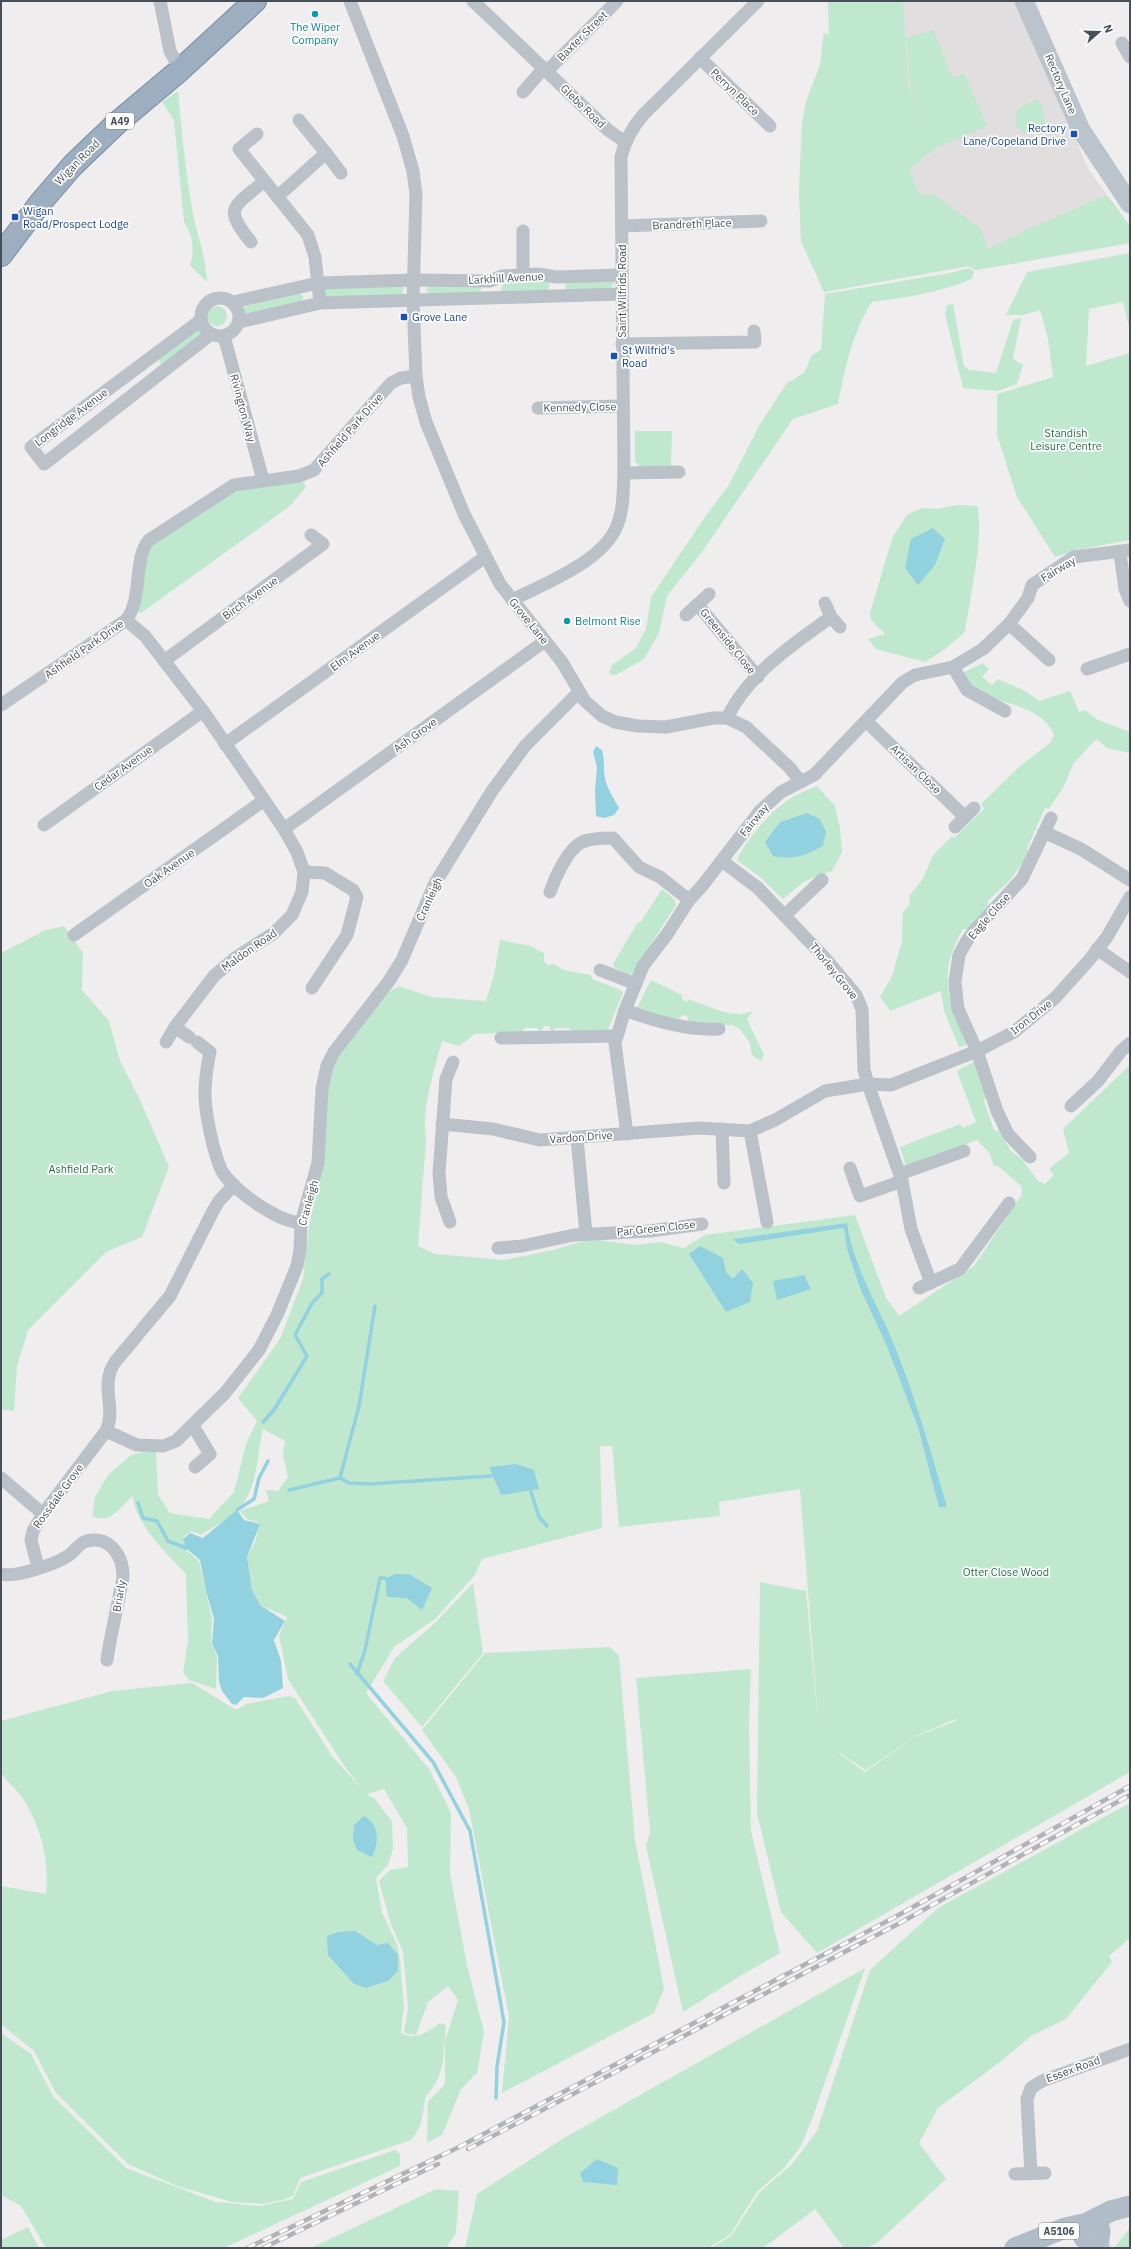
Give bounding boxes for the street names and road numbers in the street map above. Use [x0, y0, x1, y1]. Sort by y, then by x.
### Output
street label: Baxter Street [554, 8, 610, 64]
street label: Rectory Lane [1042, 52, 1080, 116]
street label: Perryn Place [708, 65, 762, 119]
street label: Glebe Road [558, 81, 608, 131]
road number: A49 [106, 113, 134, 129]
street label: Wigan Road [51, 136, 103, 188]
street label: Brandreth Place [652, 216, 732, 232]
street label: Saint Wilfrids Road [615, 244, 629, 338]
street label: Larkhill Avenue [468, 269, 544, 287]
street label: Rivington Way [227, 372, 259, 444]
street label: Longridge Avenue [32, 385, 110, 449]
street label: Ashfield Park Drive [314, 390, 386, 470]
street label: Kennedy Close [543, 399, 617, 415]
street label: Fairway [1038, 553, 1078, 585]
street label: Birch Avenue [220, 573, 280, 623]
street label: Grove Lane [506, 595, 552, 647]
street label: Greenside Close [697, 605, 759, 677]
street label: Ashfield Park Drive [42, 617, 126, 681]
street label: Elm Avenue [327, 628, 383, 674]
street label: Ash Grove [391, 715, 439, 755]
street label: Artisan Close [888, 741, 944, 797]
street label: Cedar Avenue [91, 742, 155, 794]
street label: Fairway [737, 800, 772, 839]
street label: Oak Avenue [141, 845, 197, 891]
street label: Cranleigh [413, 875, 445, 923]
street label: Eagle Close [965, 890, 1013, 942]
street label: Maldon Road [219, 926, 279, 974]
street label: Thorley Grove [807, 940, 861, 1002]
street label: Iron Drive [1007, 996, 1055, 1038]
street label: Vardon Drive [549, 1128, 613, 1146]
street label: Cranleigh [295, 1179, 321, 1227]
street label: Par Green Close [616, 1217, 696, 1239]
street label: Rossdale Grove [30, 1461, 86, 1531]
street label: Briarly [109, 1578, 129, 1613]
street label: Essex Road [1044, 2053, 1102, 2085]
road number: A5106 [1039, 2223, 1079, 2239]

